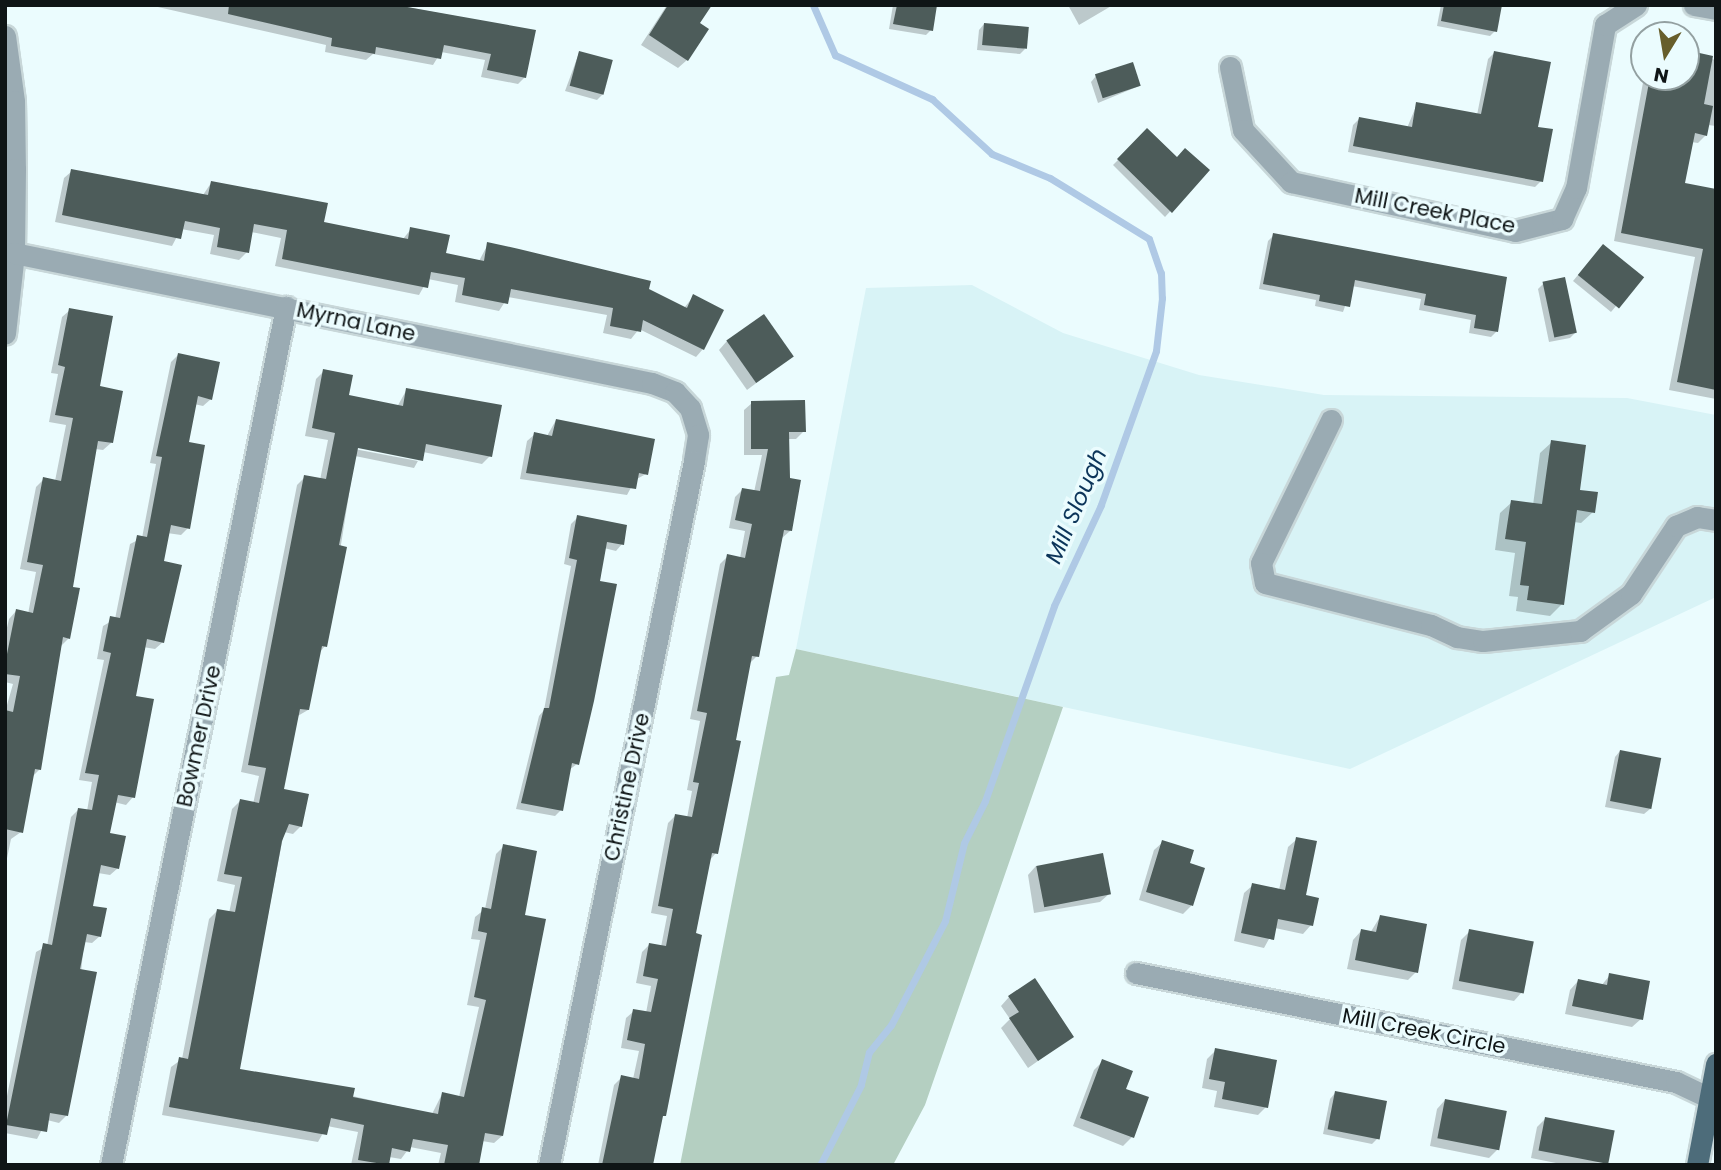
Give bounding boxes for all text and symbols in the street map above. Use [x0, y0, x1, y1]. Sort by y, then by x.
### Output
north arrow [1630, 21, 1700, 91]
text: N [1652, 61, 1671, 90]
street label: Mill Creek Place [1353, 183, 1517, 239]
street label: Myrna Lane [294, 297, 418, 347]
water label: Mill Slough [1039, 444, 1113, 568]
street label: Bowmer Drive [172, 663, 226, 809]
street label: Christine Drive [599, 710, 655, 864]
street label: Mill Creek Circle [1340, 1003, 1508, 1059]

